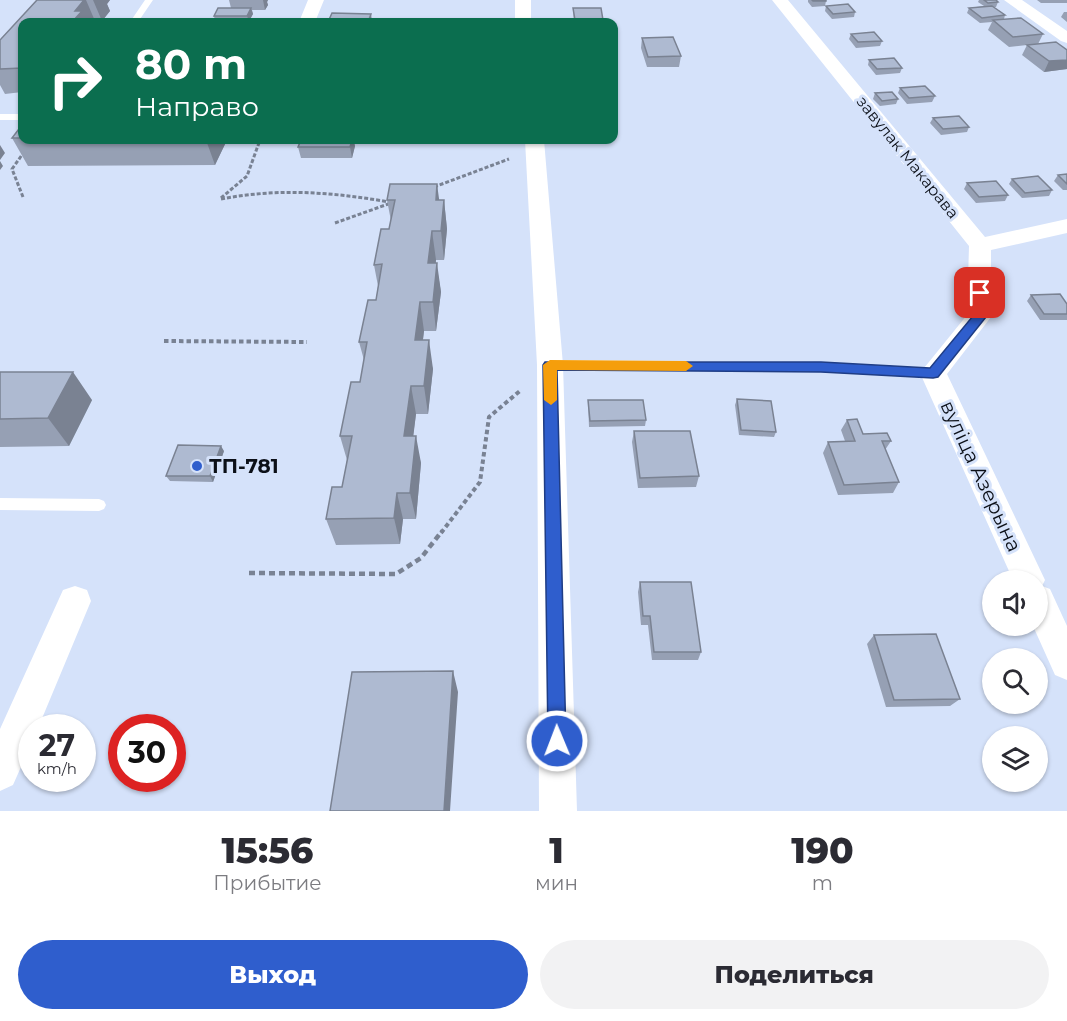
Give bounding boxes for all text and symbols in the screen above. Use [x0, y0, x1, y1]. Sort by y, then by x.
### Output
text: 80 m [135, 38, 247, 90]
icon: right [36, 42, 114, 120]
text: Направо [135, 90, 259, 123]
street label: завулак Макарава [853, 92, 963, 222]
pin [954, 267, 1005, 318]
icon: arrive [963, 276, 996, 309]
street label: вуліца Азерына [935, 397, 1027, 555]
place label: ТП-781 [209, 454, 279, 478]
marker: ТП-781 [190, 459, 204, 473]
map controls [982, 570, 1048, 792]
button: sound [982, 570, 1048, 636]
button: search [982, 648, 1048, 714]
position arrow [525, 709, 589, 773]
speed limit sign: 30 [108, 714, 186, 792]
button: layers [982, 726, 1048, 792]
text: 27 [39, 727, 75, 764]
text: km/h [37, 759, 77, 778]
text: 15:56 [222, 828, 313, 872]
text: 1 [549, 828, 564, 872]
text: 190 [791, 828, 854, 872]
text: Прибытие [213, 871, 322, 895]
text: мин [535, 871, 578, 895]
text: m [812, 871, 833, 895]
button: Выход [18, 940, 528, 1009]
button: Поделиться [540, 940, 1049, 1009]

